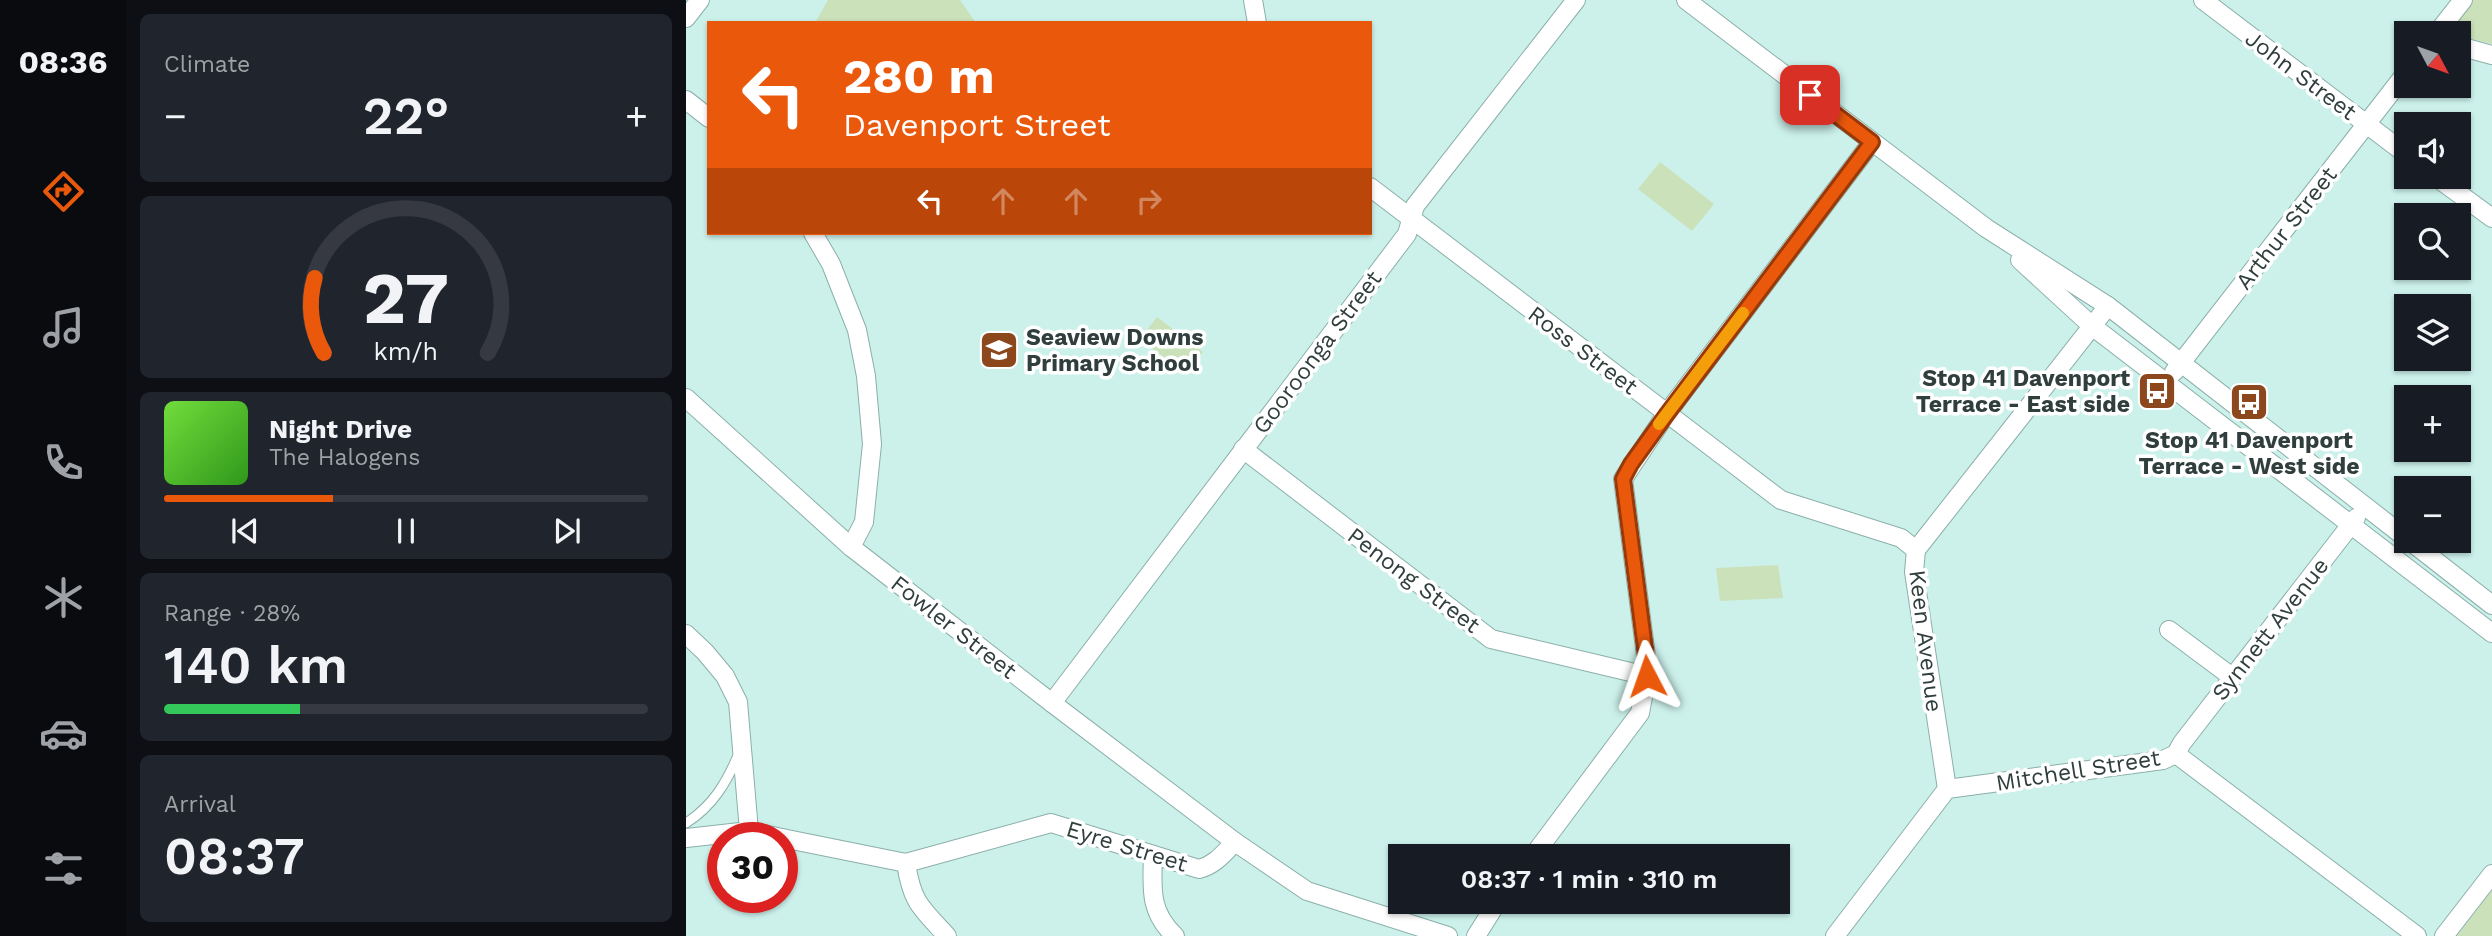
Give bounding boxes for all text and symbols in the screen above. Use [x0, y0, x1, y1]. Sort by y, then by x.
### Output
north arrow [2394, 21, 2471, 98]
map controls [2394, 21, 2471, 553]
street label: John Street [2240, 25, 2362, 126]
text: 08:36 [18, 43, 108, 81]
text: 280 m [843, 47, 995, 105]
icon: left [728, 49, 819, 140]
text: Climate [164, 51, 250, 78]
pin [1780, 65, 1840, 125]
icon: arrive [1791, 76, 1829, 114]
text: 22° [363, 86, 449, 147]
text: − [164, 94, 187, 138]
text: + [625, 94, 648, 138]
text: Davenport Street [843, 106, 1111, 144]
button: sound [2394, 112, 2471, 189]
street label: Arthur Street [2230, 161, 2343, 295]
icon: directions [39, 167, 88, 216]
icon: left [911, 182, 949, 220]
icon: ahead [984, 182, 1022, 220]
icon: ahead [1057, 182, 1095, 220]
icon: right [1130, 182, 1168, 220]
button: search [2394, 203, 2471, 280]
text: 27 [363, 255, 449, 341]
street label: Gooroonga Street [1247, 265, 1388, 439]
button: layers [2394, 294, 2471, 371]
street label: Ross Street [1523, 300, 1643, 401]
icon: music [39, 303, 88, 352]
place label: Seaview Downs Primary School [1026, 324, 1204, 377]
school or university icon: Seaview Downs Primary School [978, 329, 1020, 371]
text: km/h [374, 336, 438, 365]
place label: Stop 41 Davenport Terrace - East side [1916, 365, 2130, 418]
bus stop icon: Stop 41 Davenport Terrace - East side [2136, 370, 2178, 412]
bus stop icon: Stop 41 Davenport Terrace - West side [2228, 381, 2270, 423]
button: + [2394, 385, 2471, 462]
text: Night Drive [269, 414, 412, 444]
place label: Stop 41 Davenport Terrace - West side [2139, 427, 2359, 480]
icon: phone [39, 438, 88, 487]
text: The Halogens [269, 444, 420, 471]
button: − [2394, 476, 2471, 553]
icon: previous [226, 512, 264, 550]
icon: pause [387, 512, 425, 550]
icon: next [548, 512, 586, 550]
street label: Penong Street [1342, 522, 1485, 639]
street label: Synnett Avenue [2206, 553, 2334, 706]
street label: Keen Avenue [1903, 568, 1948, 714]
street label: Fowler Street [886, 570, 1022, 685]
icon: climate [39, 573, 88, 622]
text: Range · 28% [164, 600, 300, 627]
text: 140 km [164, 635, 348, 696]
position arrow [1610, 639, 1684, 713]
icon: car [39, 709, 88, 758]
street label: Mitchell Street [1994, 744, 2163, 797]
text: Arrival [164, 791, 236, 818]
street label: Eyre Street [1063, 815, 1191, 878]
speed limit sign: 30 [707, 822, 798, 913]
text: 08:37 [164, 826, 305, 887]
icon: filters [39, 844, 88, 893]
text: 08:37 · 1 min · 310 m [1461, 864, 1717, 894]

